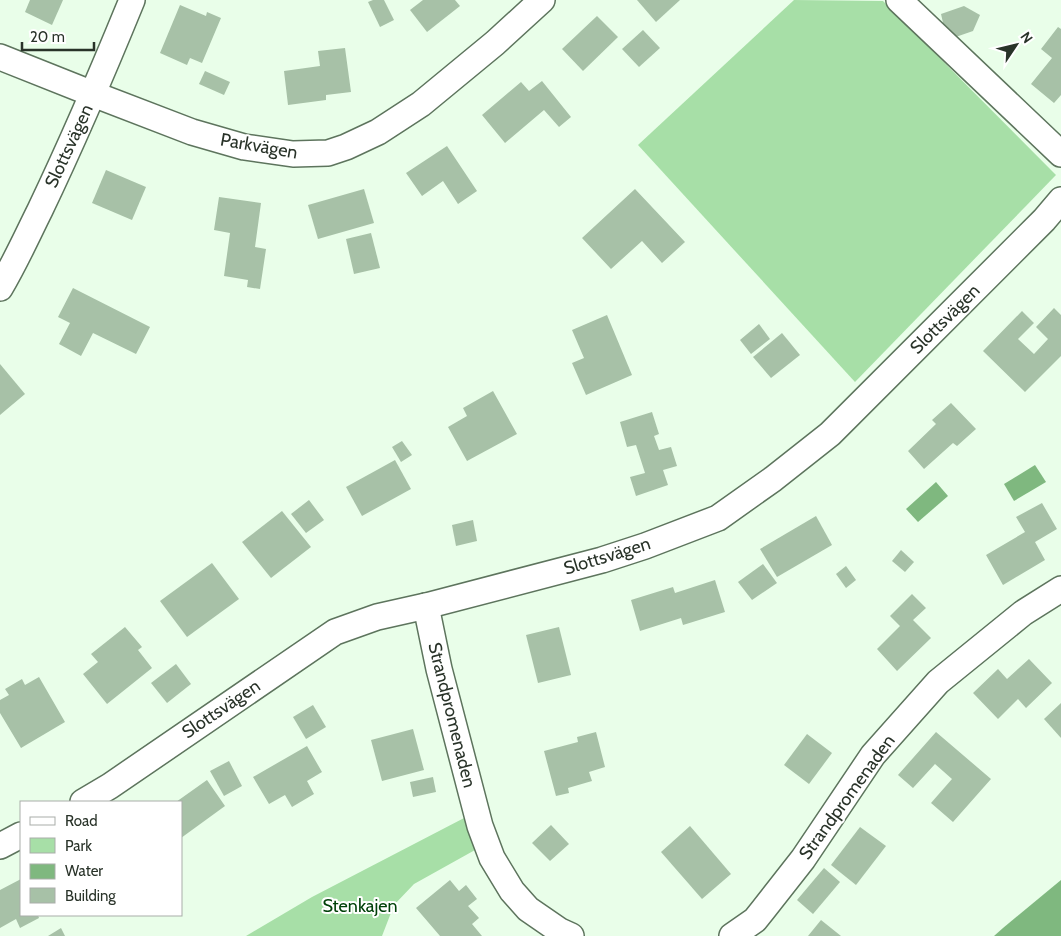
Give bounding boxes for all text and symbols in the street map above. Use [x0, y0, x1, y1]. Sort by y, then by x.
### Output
scale bar [22, 20, 95, 52]
north arrow [991, 20, 1041, 70]
text: 20 m [30, 28, 65, 46]
text: N [1016, 28, 1037, 47]
street label: Slottsvägen [40, 101, 98, 191]
street label: Parkvägen [219, 128, 299, 164]
street label: Slottsvägen [906, 280, 984, 358]
street label: Slottsvägen [561, 532, 653, 580]
street label: Strandpromenaden [423, 640, 481, 790]
street label: Slottsvägen [178, 675, 264, 743]
street label: Strandpromenaden [794, 730, 900, 864]
legend [20, 801, 182, 916]
text: Road [65, 812, 98, 830]
text: Park [65, 837, 92, 855]
text: Water [65, 862, 103, 880]
text: Building [65, 887, 116, 905]
park label: Stenkajen [322, 895, 398, 917]

